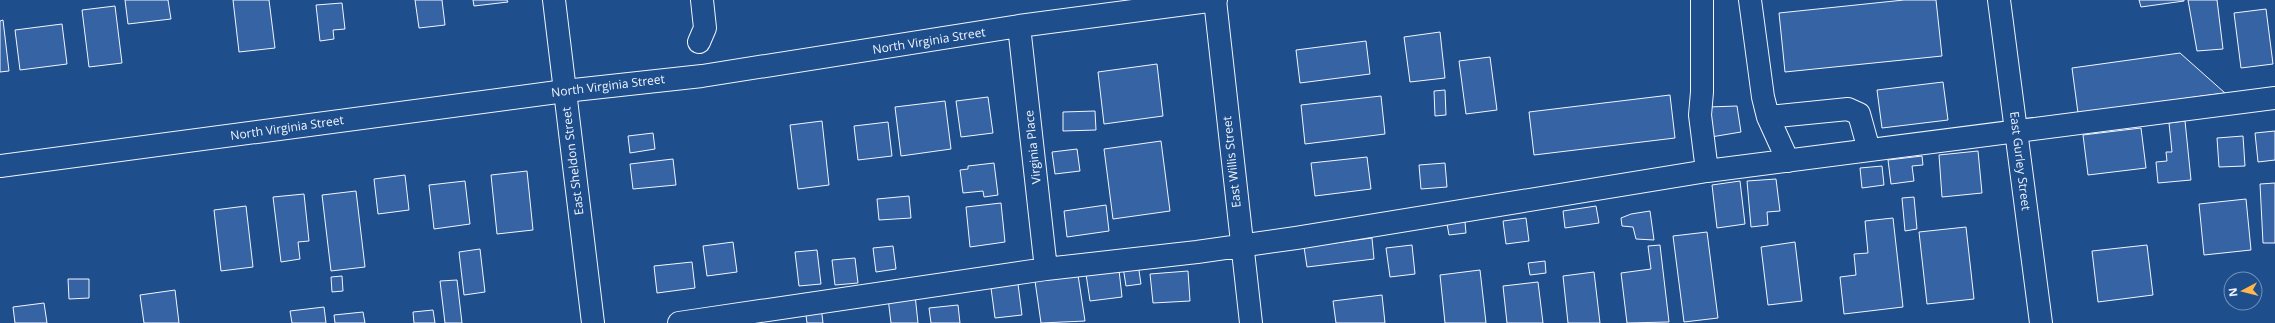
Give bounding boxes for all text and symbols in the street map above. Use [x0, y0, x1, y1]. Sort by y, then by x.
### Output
street label: North Virginia Street [871, 23, 987, 58]
street label: North Virginia Street [550, 70, 666, 101]
street label: East Sheldon Street [557, 106, 588, 216]
street label: Virginia Place [1020, 109, 1045, 185]
street label: East Gurley Street [2006, 110, 2035, 212]
street label: North Virginia Street [229, 111, 345, 144]
street label: East Willis Street [1218, 115, 1245, 209]
north arrow [2223, 271, 2263, 311]
text: N [2225, 287, 2241, 298]

